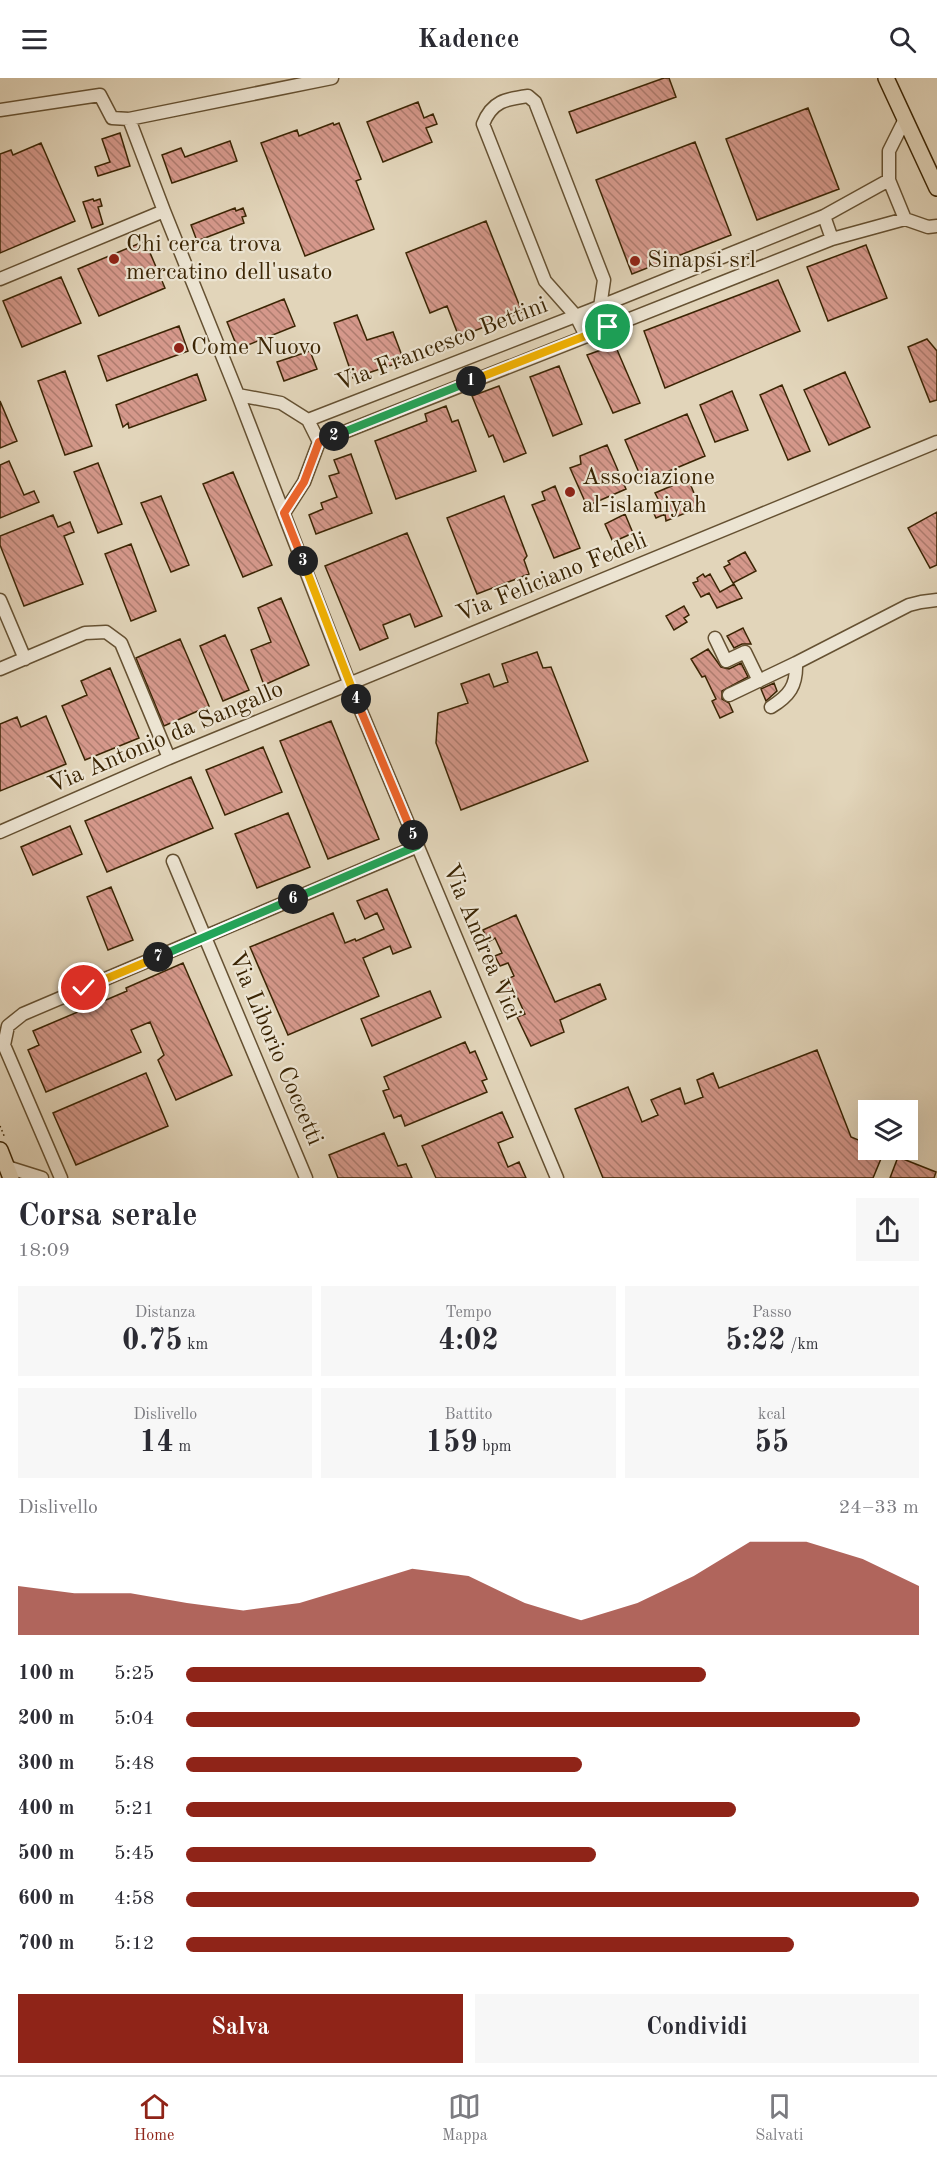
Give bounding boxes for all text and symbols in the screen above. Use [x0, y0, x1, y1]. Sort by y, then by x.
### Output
icon: menu [18, 23, 51, 56]
icon: search [886, 23, 919, 56]
text: Kadence [417, 26, 520, 53]
place label: Chi cerca trova mercatino dell'usato [126, 233, 332, 285]
place label: Sinapsi srl [647, 249, 756, 273]
marker: Chi cerca trova mercatino dell'usato [107, 252, 121, 266]
marker: Sinapsi srl [628, 254, 642, 268]
street label: Via Francesco Bettini [333, 294, 551, 396]
pin [582, 301, 633, 352]
icon: arrive [591, 310, 624, 343]
place label: Come Nuovo [191, 336, 321, 360]
marker: Come Nuovo [172, 341, 186, 355]
pin: 1 [456, 366, 486, 396]
text: 1 [466, 373, 476, 389]
pin: 2 [319, 421, 349, 451]
text: 2 [329, 428, 339, 444]
place label: Associazione al-islamiyah [582, 466, 715, 518]
marker: Associazione al-islamiyah [563, 485, 577, 499]
street label: Via Feliciano Fedeli [453, 529, 651, 627]
pin: 3 [288, 546, 318, 576]
text: 3 [298, 553, 308, 569]
street label: Via Antonio da Sangallo [45, 678, 287, 798]
pin: 4 [341, 684, 371, 714]
text: 4 [351, 691, 361, 707]
pin: 5 [398, 820, 428, 850]
text: 5 [408, 827, 418, 843]
street label: Via Andrea Vici [437, 861, 525, 1023]
pin: 6 [278, 884, 308, 914]
text: 6 [288, 891, 298, 907]
pin: 7 [143, 942, 173, 972]
text: 7 [153, 949, 163, 965]
street label: Via Liborio Coccetti [223, 949, 327, 1149]
pin [58, 962, 109, 1013]
icon: check [67, 971, 100, 1004]
map controls [858, 1100, 918, 1160]
button: layers [858, 1100, 918, 1160]
button: share [856, 1198, 919, 1261]
text: Corsa serale [18, 1200, 198, 1233]
text: 18:09 [18, 1241, 70, 1261]
text: Distanza [135, 1305, 196, 1321]
text: Tempo [445, 1305, 492, 1321]
text: Passo [752, 1305, 792, 1321]
text: 0.75 [122, 1326, 183, 1356]
text: 4:02 [438, 1326, 499, 1356]
text: 5:22 [725, 1326, 786, 1356]
text: km [183, 1337, 208, 1353]
text: /km [786, 1337, 818, 1353]
text: Dislivello [133, 1407, 197, 1423]
text: Battito [444, 1407, 493, 1423]
text: kcal [758, 1407, 786, 1423]
text: 14 [139, 1428, 174, 1458]
text: 159 [426, 1428, 478, 1458]
text: 55 [754, 1428, 789, 1458]
text: m [174, 1439, 191, 1455]
text: bpm [478, 1439, 511, 1455]
text: Dislivello [18, 1498, 98, 1518]
text: 24–33 m [839, 1498, 919, 1518]
text: 100 m [18, 1664, 74, 1684]
text: 5:25 [114, 1664, 154, 1684]
text: 200 m [18, 1709, 74, 1729]
text: 5:04 [114, 1709, 154, 1729]
text: 300 m [18, 1754, 74, 1774]
text: 5:48 [114, 1754, 154, 1774]
text: 400 m [18, 1799, 74, 1819]
text: 5:21 [114, 1799, 154, 1819]
text: 500 m [18, 1844, 74, 1864]
text: 5:45 [114, 1844, 154, 1864]
text: 600 m [18, 1889, 74, 1909]
text: 4:58 [114, 1889, 154, 1909]
text: 700 m [18, 1934, 74, 1954]
text: 5:12 [114, 1934, 154, 1954]
button: Salva [18, 1994, 463, 2063]
button: Condividi [475, 1994, 919, 2063]
tab: Home [134, 2090, 174, 2146]
tab: Mappa [442, 2090, 488, 2146]
tab: Salvati [755, 2090, 803, 2146]

